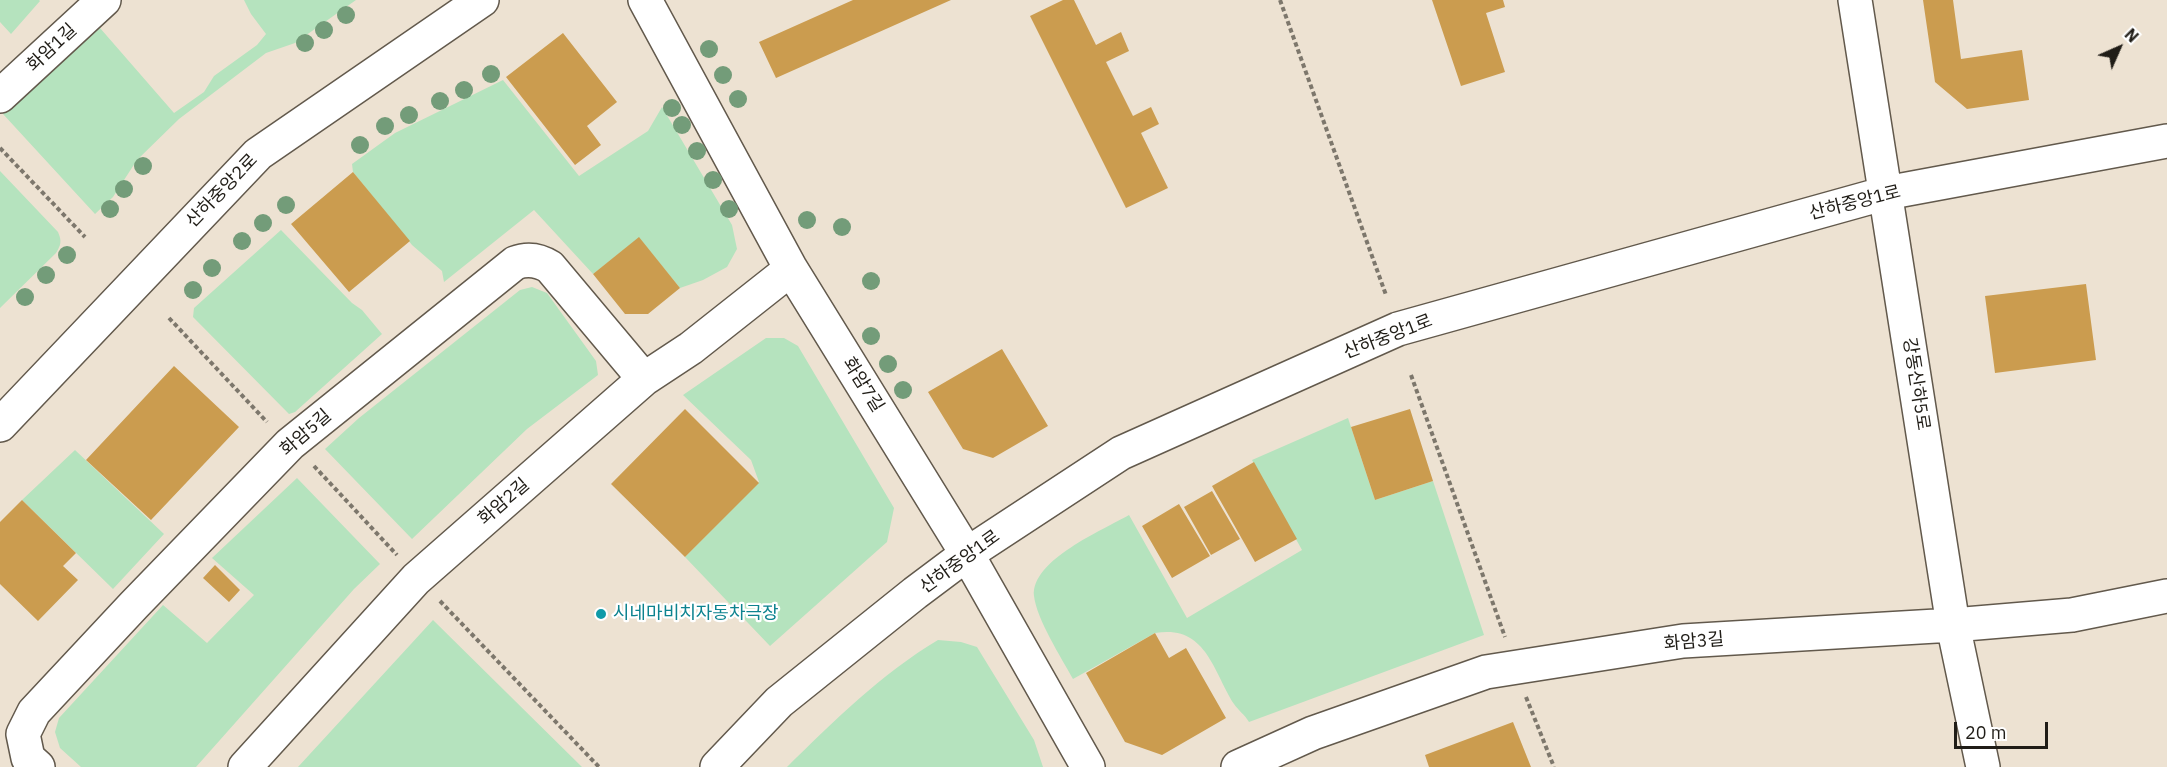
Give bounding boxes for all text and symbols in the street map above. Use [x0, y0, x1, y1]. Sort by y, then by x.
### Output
north arrow [2089, 18, 2149, 78]
street label: 화암1길 [23, 19, 81, 77]
text: N [2121, 24, 2143, 46]
street label: 산하중앙2로 [182, 150, 262, 232]
street label: 산하중앙1로 [1807, 181, 1903, 225]
street label: 산하중앙1로 [1340, 310, 1436, 364]
street label: 강동산하5로 [1898, 336, 1934, 432]
street label: 화암7길 [838, 354, 888, 416]
street label: 화암5길 [276, 405, 336, 461]
street label: 화암2길 [474, 474, 534, 530]
street label: 산하중앙1로 [916, 526, 1004, 598]
place label: 시네마비치자동차극장 [613, 603, 779, 625]
marker: 시네마비치자동차극장 [594, 607, 608, 621]
street label: 화암3길 [1663, 629, 1725, 655]
scale bar [1957, 710, 2052, 748]
text: 20 m [1965, 721, 2007, 744]

